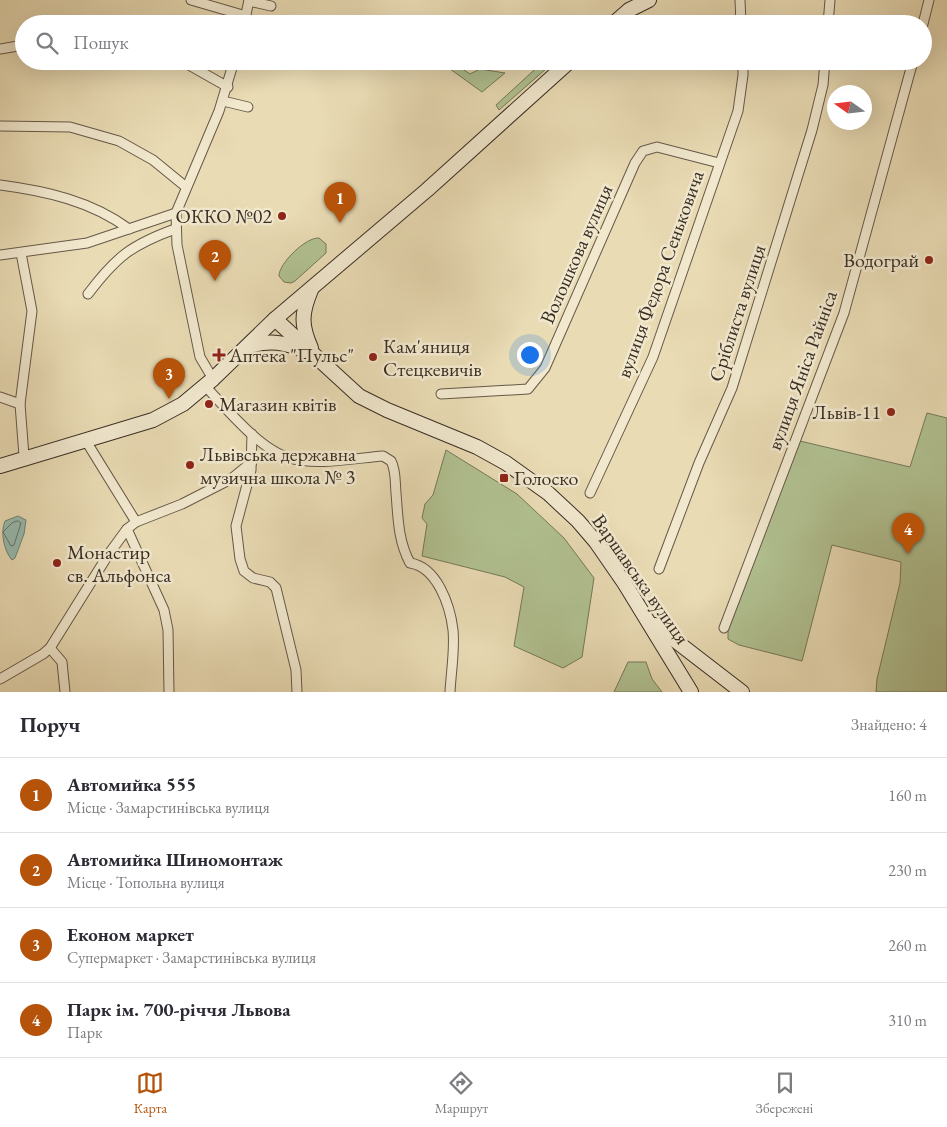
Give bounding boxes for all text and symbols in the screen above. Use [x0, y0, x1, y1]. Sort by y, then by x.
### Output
search box [15, 15, 932, 70]
icon: search [33, 29, 61, 57]
text: Пошук [73, 30, 129, 55]
north arrow [827, 85, 872, 130]
street label: вулиця Федора Сеньковича [610, 167, 710, 381]
street label: Волошкова вулиця [534, 180, 618, 328]
pin: 1 [324, 182, 356, 223]
place label: ОККО №02 [175, 203, 272, 229]
marker: ОККО №02 [276, 210, 288, 222]
pin: 2 [199, 240, 231, 281]
street label: Сріблиста вулиця [703, 241, 771, 385]
place label: Водограй [843, 247, 919, 273]
marker: Водограй [923, 254, 935, 266]
street label: вулиця Яніса Райніса [761, 287, 843, 453]
place label: Кам'яниця Стецкевичів [383, 333, 482, 382]
place label: Аптека "Пульс" [228, 342, 354, 368]
your location [517, 342, 543, 368]
marker: Аптека "Пульс" [213, 349, 225, 361]
marker: Кам'яниця Стецкевичів [367, 351, 379, 363]
pin: 3 [153, 358, 185, 399]
place label: Магазин квітів [219, 391, 337, 417]
marker: Магазин квітів [203, 398, 215, 410]
place label: Львів-11 [812, 399, 881, 425]
marker: Львів-11 [885, 406, 897, 418]
place label: Львівська державна музична школа № 3 [200, 441, 356, 490]
marker: Львівська державна музична школа № 3 [184, 459, 196, 471]
place label: Голоско [514, 465, 578, 491]
marker: Голоско [498, 472, 510, 484]
street label: Варшавська вулиця [586, 509, 696, 649]
pin: 4 [892, 513, 924, 554]
place label: Монастир св. Альфонса [67, 539, 171, 588]
marker: Монастир св. Альфонса [51, 557, 63, 569]
text: Поруч [20, 711, 80, 738]
text: Знайдено: 4 [851, 714, 927, 735]
text: Автомийка 555 [67, 772, 196, 797]
text: 1 [32, 785, 40, 806]
text: 160 m [888, 785, 927, 806]
text: Місце · Замарстинівська вулиця [67, 797, 270, 818]
text: Автомийка Шиномонтаж [67, 847, 283, 872]
text: 2 [32, 860, 40, 881]
text: 230 m [888, 860, 927, 881]
text: Місце · Топольна вулиця [67, 872, 225, 893]
text: Економ маркет [67, 922, 194, 947]
text: 3 [32, 935, 40, 956]
text: 260 m [888, 935, 927, 956]
text: Супермаркет · Замарстинівська вулиця [67, 947, 316, 968]
text: Парк ім. 700-річчя Львова [67, 997, 291, 1022]
text: 4 [32, 1010, 40, 1031]
text: 310 m [888, 1010, 927, 1031]
text: Парк [67, 1022, 103, 1043]
tab: Карта [134, 1069, 167, 1117]
tab: Маршрут [435, 1069, 488, 1117]
tab: Збережені [756, 1069, 813, 1117]

